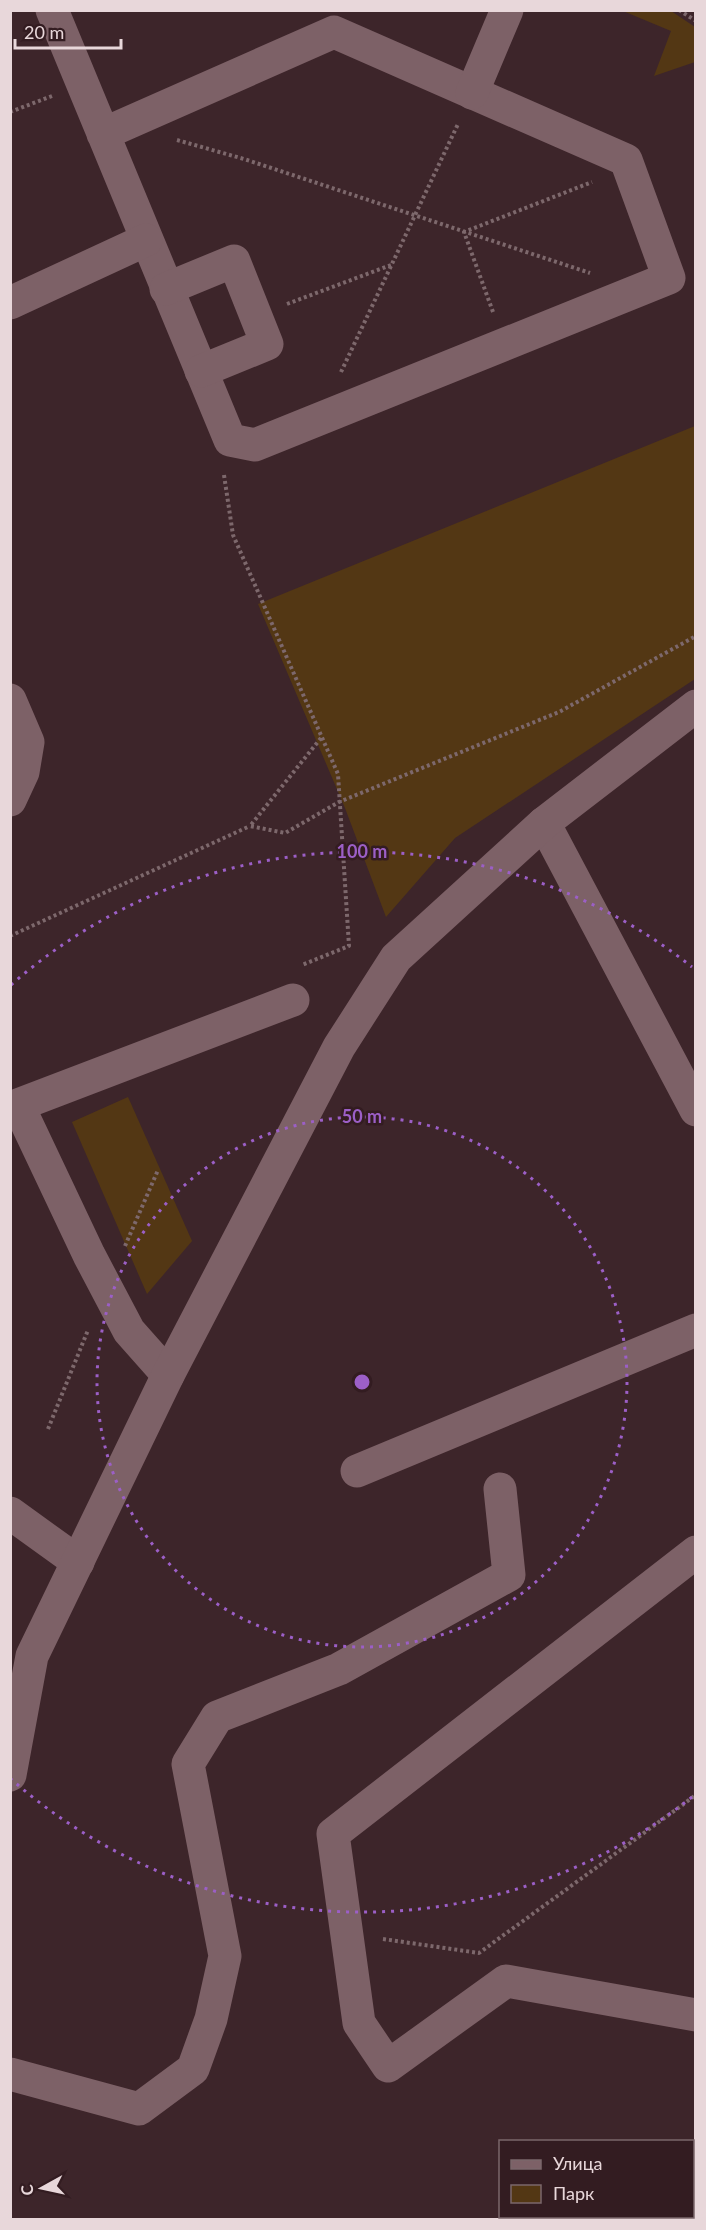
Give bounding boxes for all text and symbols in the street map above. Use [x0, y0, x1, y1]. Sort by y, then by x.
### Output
scale bar [15, 12, 122, 50]
text: 20 m [24, 21, 64, 43]
text: 100 m [337, 840, 387, 862]
text: 50 m [342, 1105, 382, 1127]
centre of rings [352, 1372, 372, 1392]
legend [499, 2140, 694, 2218]
text: Улица [553, 2152, 603, 2174]
north arrow [12, 2158, 72, 2218]
text: Парк [553, 2182, 595, 2204]
text: С [16, 2183, 37, 2197]

